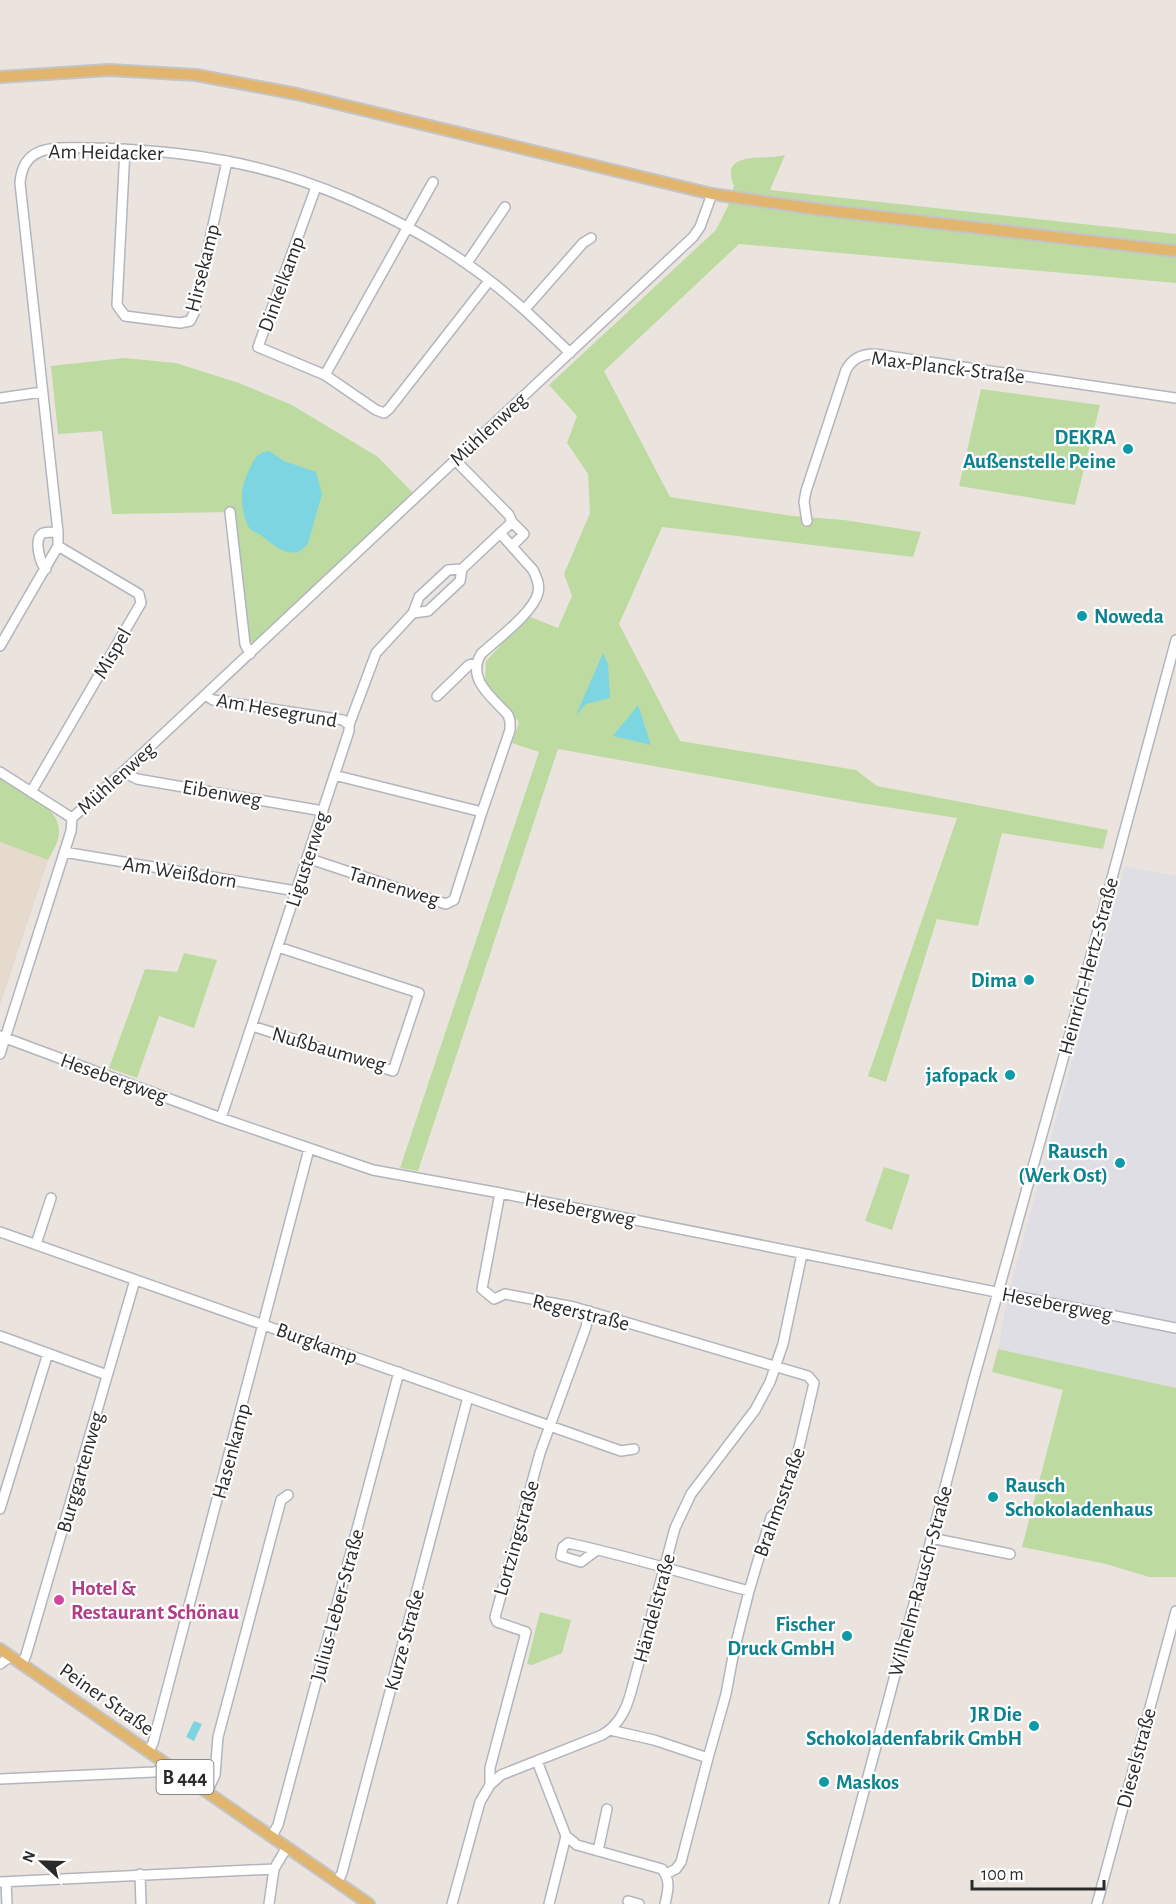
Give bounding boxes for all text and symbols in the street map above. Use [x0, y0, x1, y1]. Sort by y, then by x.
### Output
street label: Am Heidacker [48, 141, 164, 164]
street label: Hirsekamp [181, 222, 224, 314]
street label: Dinkelkamp [255, 234, 308, 335]
street label: Max-Planck-Straße [870, 348, 1026, 387]
street label: Mühlenweg [446, 388, 531, 470]
place label: DEKRA Außenstelle Peine [963, 427, 1116, 472]
marker: DEKRA Außenstelle Peine [1121, 442, 1135, 456]
place label: Noweda [1094, 606, 1164, 627]
marker: Noweda [1075, 609, 1089, 623]
street label: Mispel [90, 624, 135, 682]
street label: Am Hesegrund [215, 690, 339, 731]
street label: Mühlenweg [73, 738, 160, 819]
street label: Eibenweg [181, 776, 264, 811]
street label: Ligusterweg [282, 808, 333, 910]
street label: Am Weißdorn [121, 853, 238, 892]
street label: Tannenweg [346, 863, 442, 910]
street label: Heinrich-Hertz-Straße [1055, 875, 1122, 1057]
place label: Dima [971, 970, 1017, 991]
marker: Dima [1022, 973, 1036, 987]
street label: Nußbaumweg [270, 1023, 389, 1076]
street label: Hesebergweg [58, 1049, 171, 1108]
place label: jafopack [926, 1065, 999, 1086]
marker: jafopack [1003, 1068, 1017, 1082]
place label: Rausch (Werk Ost) [1018, 1141, 1108, 1186]
marker: Rausch (Werk Ost) [1113, 1156, 1127, 1170]
street label: Hesebergweg [523, 1188, 638, 1231]
street label: Hesebergweg [1000, 1283, 1115, 1326]
street label: Regerstraße [530, 1290, 632, 1335]
street label: Burgkamp [273, 1319, 360, 1368]
street label: Hasenkamp [209, 1401, 254, 1501]
street label: Burggartenweg [53, 1408, 108, 1535]
street label: Brahmsstraße [750, 1445, 809, 1560]
place label: Rausch Schokoladenhaus [1005, 1475, 1153, 1520]
street label: Lortzingstraße [490, 1478, 543, 1598]
street label: Wilhelm-Rausch-Straße [885, 1484, 956, 1679]
marker: Rausch Schokoladenhaus [986, 1490, 1000, 1504]
street label: Julius-Leber-Straße [307, 1527, 368, 1684]
street label: Händelstraße [630, 1551, 679, 1665]
place label: Hotel & Restaurant Schönau [71, 1578, 239, 1623]
street label: Kurze Straße [381, 1587, 428, 1693]
marker: Hotel & Restaurant Schönau [52, 1593, 66, 1607]
place label: Fischer Druck GmbH [727, 1614, 836, 1659]
marker: Fischer Druck GmbH [840, 1629, 854, 1643]
street label: Peiner Straße [56, 1659, 158, 1739]
place label: JR Die Schokoladenfabrik GmbH [806, 1704, 1022, 1749]
street label: Dieselstraße [1113, 1706, 1160, 1811]
marker: JR Die Schokoladenfabrik GmbH [1027, 1719, 1041, 1733]
road number: B 444 [156, 1760, 213, 1794]
place label: Maskos [836, 1772, 899, 1793]
marker: Maskos [817, 1775, 831, 1789]
north arrow [12, 1832, 72, 1892]
text: N [20, 1849, 39, 1865]
scale bar [972, 1853, 1104, 1891]
text: 100 m [981, 1866, 1024, 1884]

